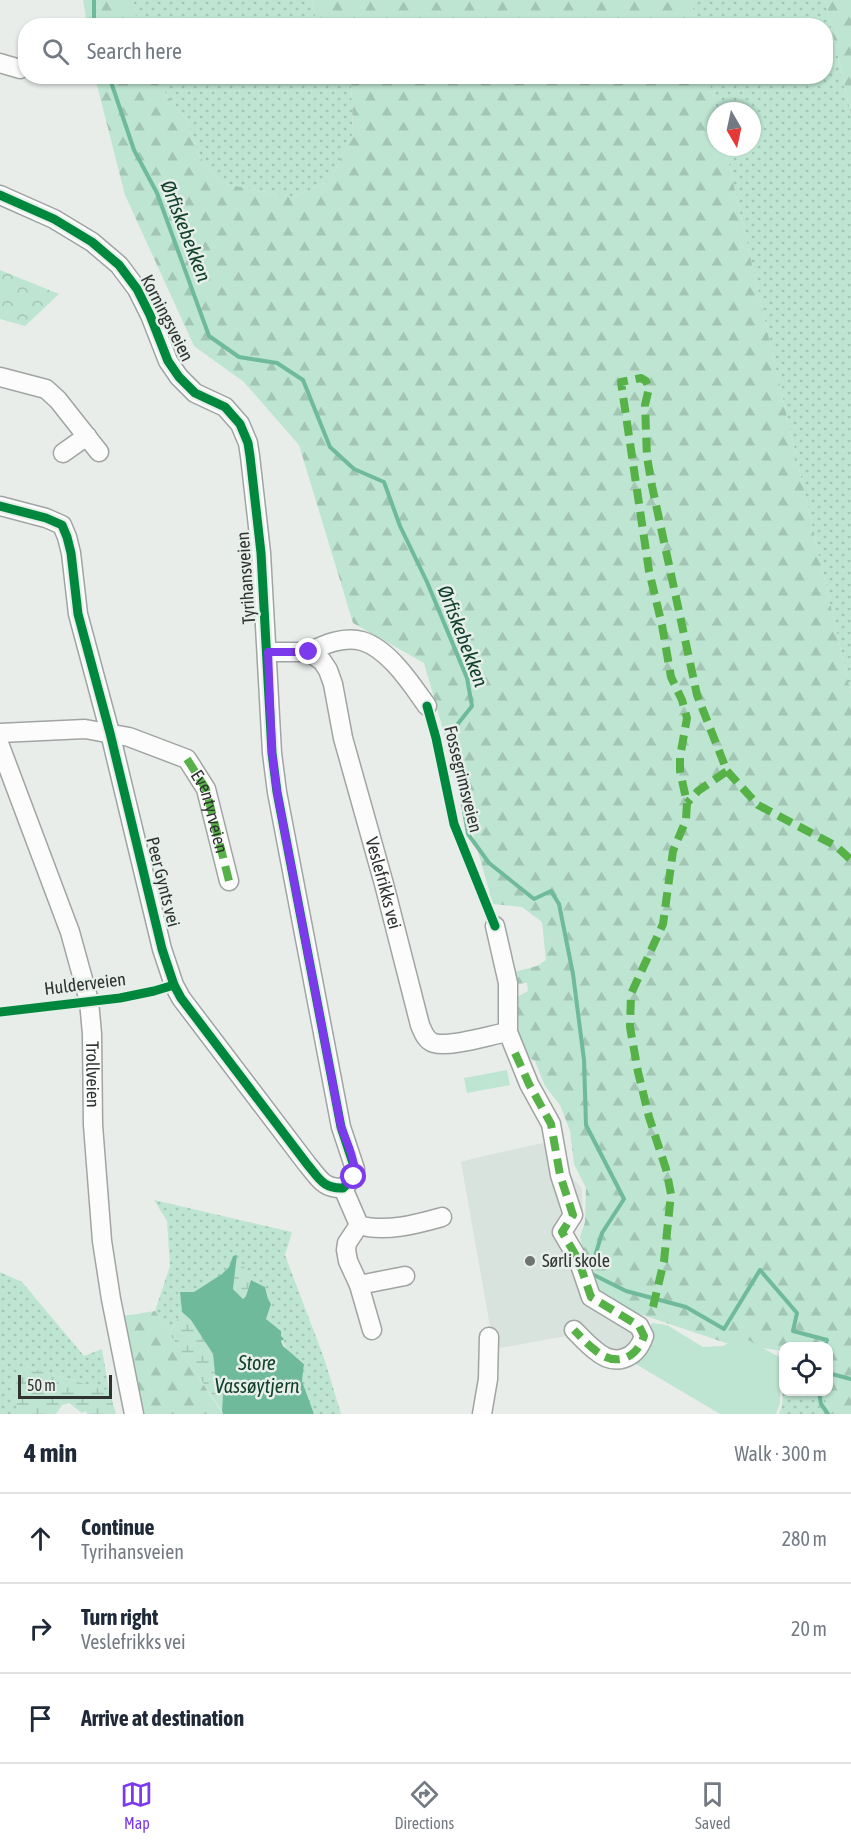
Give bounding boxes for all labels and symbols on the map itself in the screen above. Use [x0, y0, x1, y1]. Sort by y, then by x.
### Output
north arrow [707, 102, 761, 156]
water label: Ørfiskebekken [157, 177, 216, 285]
street label: Korningsveien [137, 271, 198, 365]
street label: Tyrihansveien [232, 531, 259, 625]
water label: Ørfiskebekken [434, 582, 493, 690]
route end [295, 638, 321, 664]
street label: Fossegrimsveien [440, 723, 487, 834]
street label: Eventyrveien [187, 766, 233, 855]
street label: Peer Gynts vei [142, 835, 185, 929]
street label: Veslefrikks vei [361, 835, 406, 931]
street label: Hulderveien [43, 968, 127, 999]
street label: Trollveien [82, 1041, 104, 1108]
route start [340, 1163, 366, 1189]
place label: Sørli skole [542, 1250, 610, 1271]
marker: Sørli skole [523, 1254, 537, 1268]
water label: Store Vassøytjern [214, 1351, 300, 1397]
scale bar [18, 1372, 112, 1400]

